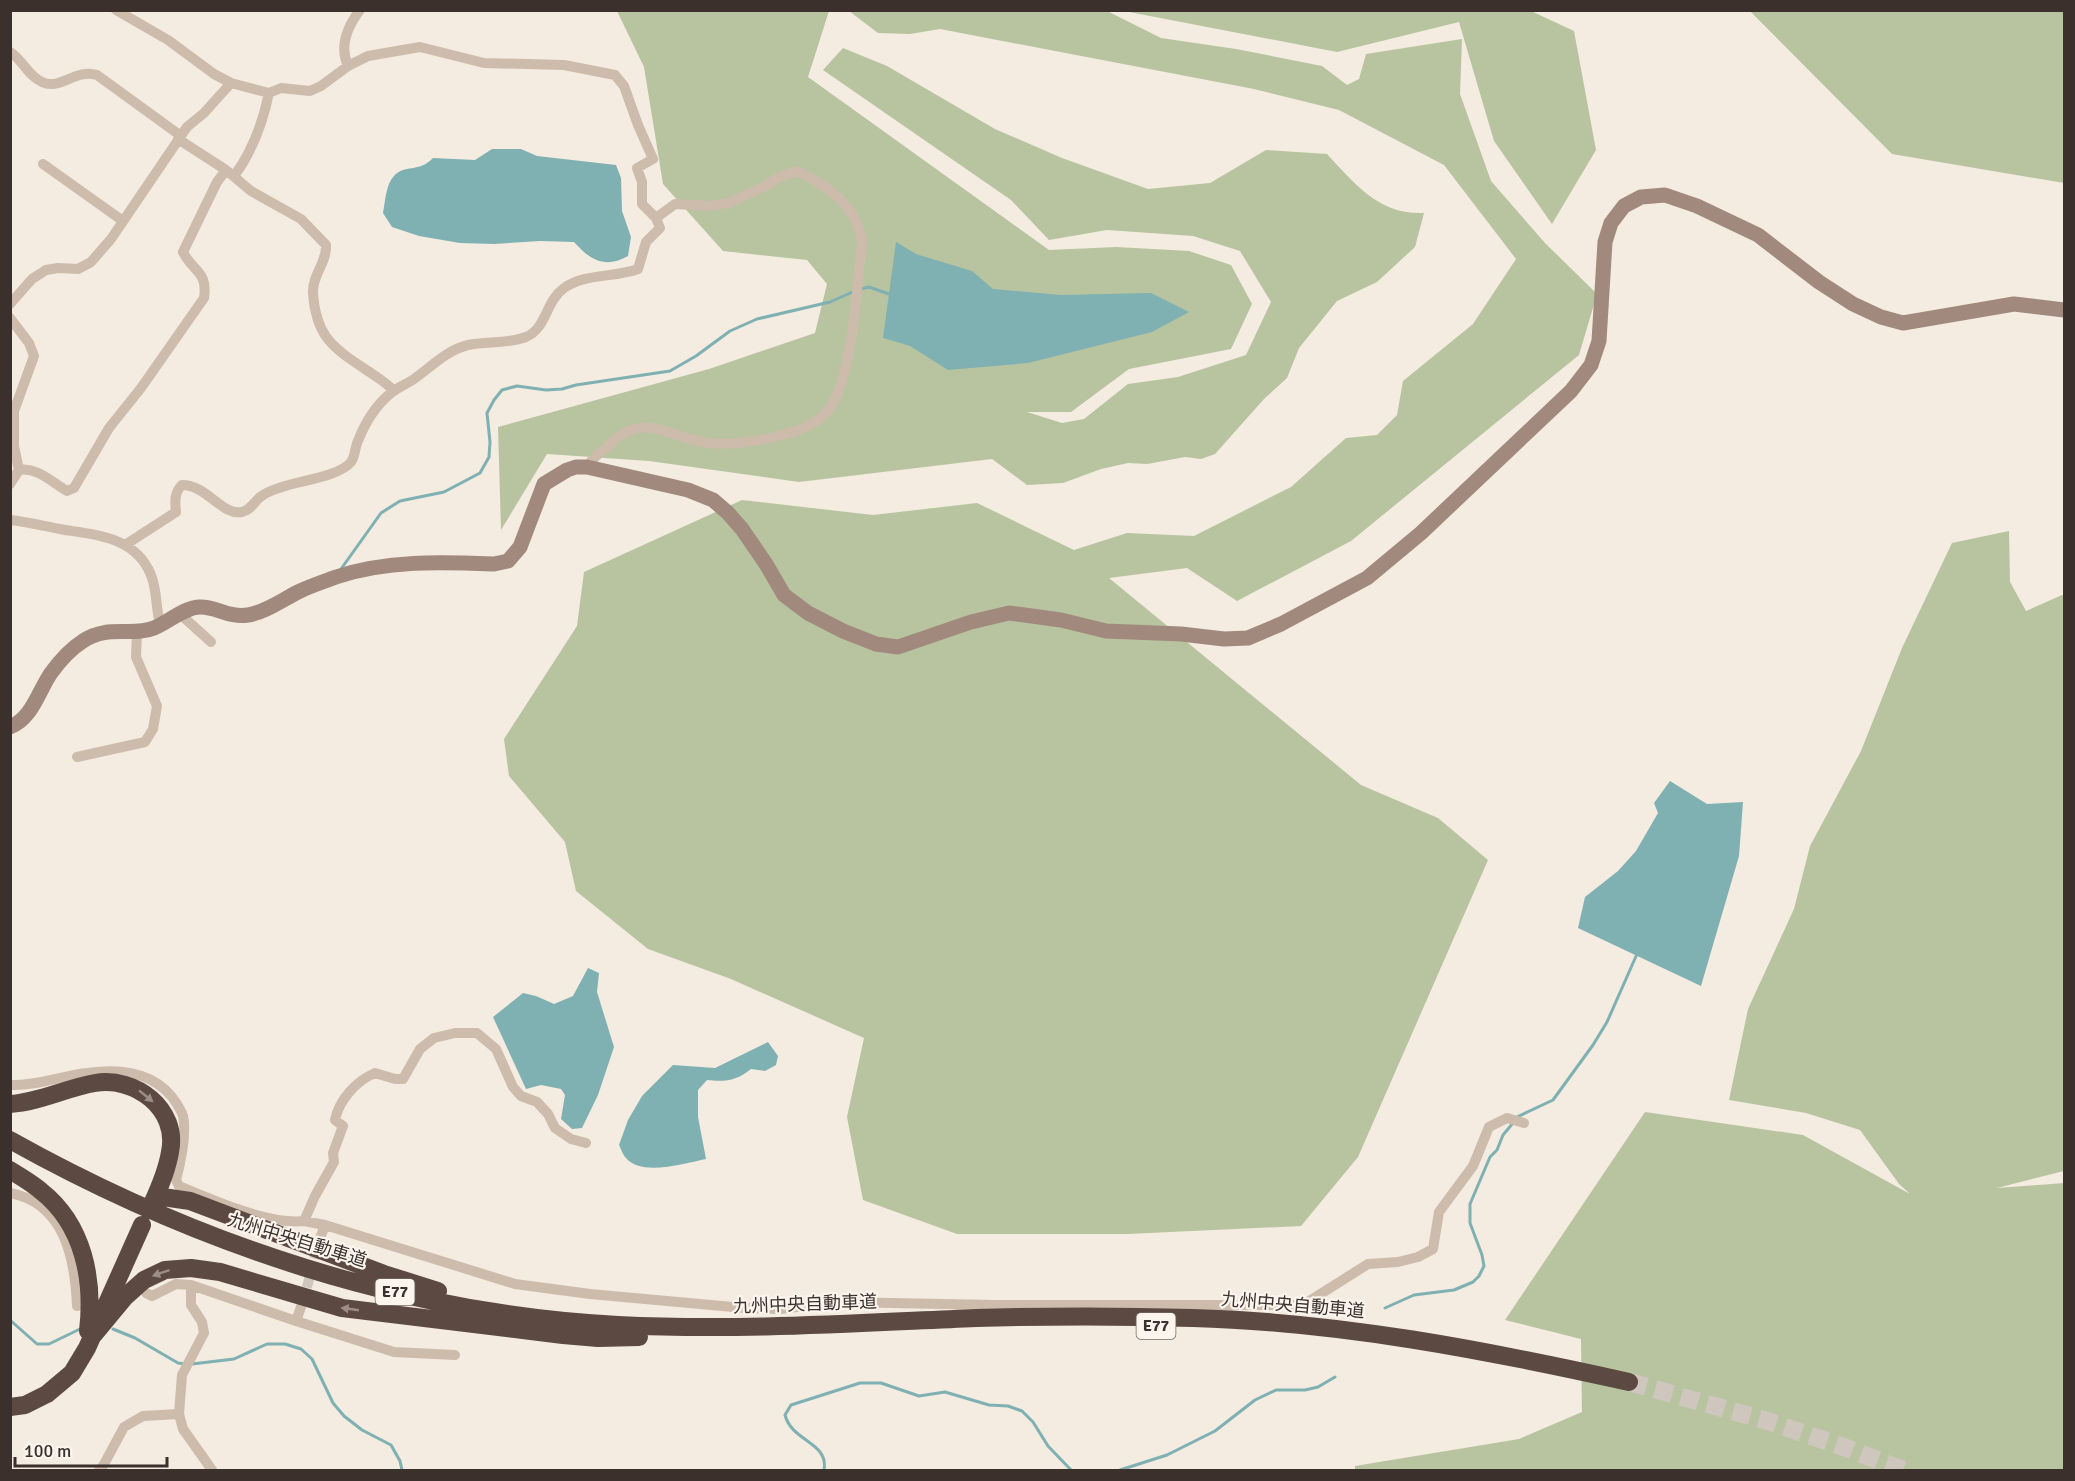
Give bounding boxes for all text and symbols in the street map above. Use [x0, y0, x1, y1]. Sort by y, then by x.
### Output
one-way arrow [138, 1089, 154, 1102]
street label: 九州中央自動車道 [225, 1208, 369, 1272]
one-way arrow [152, 1268, 170, 1278]
road number: E77 [376, 1279, 414, 1305]
street label: 九州中央自動車道 [1220, 1288, 1366, 1322]
street label: 九州中央自動車道 [733, 1290, 877, 1318]
one-way arrow [341, 1304, 360, 1313]
road number: E77 [1136, 1313, 1176, 1339]
scale bar [15, 1430, 166, 1468]
text: 100 m [24, 1440, 71, 1462]

